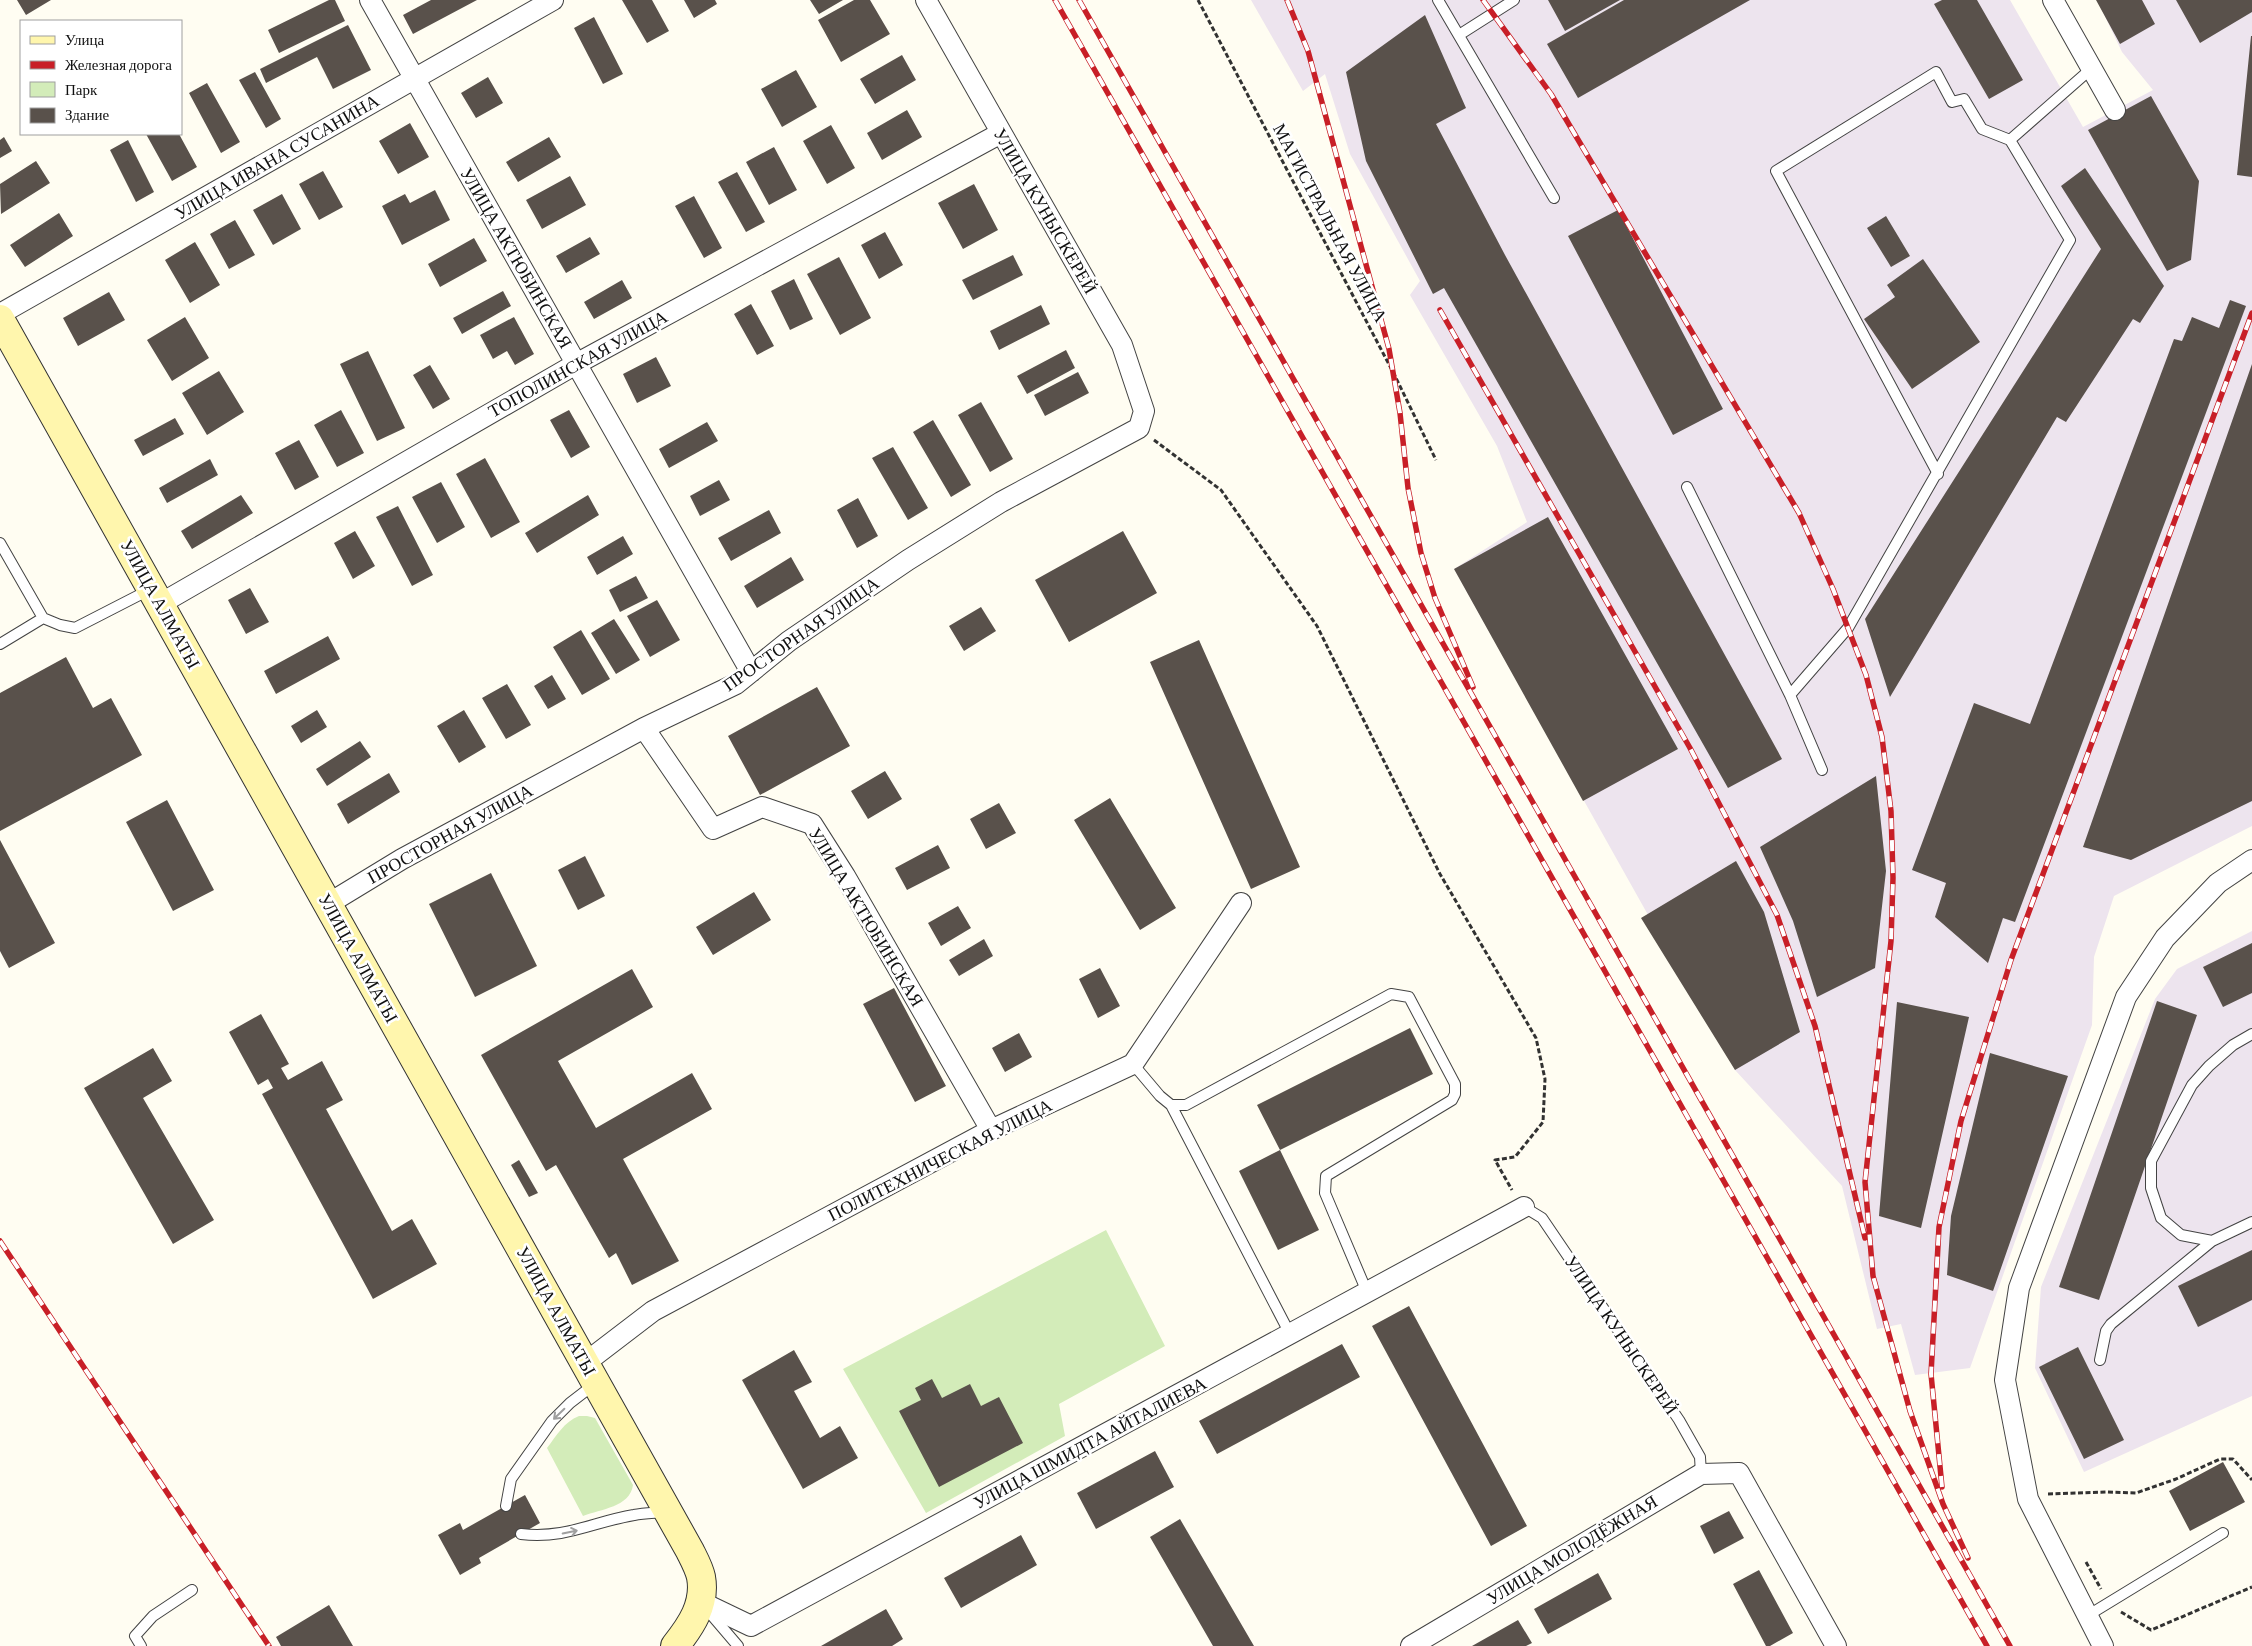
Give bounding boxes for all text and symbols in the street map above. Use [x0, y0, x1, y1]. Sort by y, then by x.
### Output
legend [20, 20, 182, 135]
text: Улица [65, 32, 104, 48]
text: Железная дорога [65, 57, 172, 73]
text: Парк [65, 82, 98, 98]
street label: УЛИЦА ИВАНА СУСАНИНА [171, 90, 383, 224]
text: Здание [65, 107, 109, 123]
street label: МАГИСТРАЛЬНАЯ УЛИЦА [1269, 120, 1391, 326]
street label: УЛИЦА КУНЫСКЕРЕЙ [989, 125, 1101, 297]
street label: УЛИЦА АКТЮБИНСКАЯ [456, 164, 576, 352]
street label: ТОПОЛИНСКАЯ УЛИЦА [485, 306, 671, 422]
street label: УЛИЦА АЛМАТЫ [116, 536, 204, 672]
street label: ПРОСТОРНАЯ УЛИЦА [719, 573, 883, 695]
street label: ПРОСТОРНАЯ УЛИЦА [364, 780, 536, 888]
street label: УЛИЦА АКТЮБИНСКАЯ [805, 824, 927, 1010]
street label: УЛИЦА АЛМАТЫ [314, 890, 402, 1026]
street label: ПОЛИТЕХНИЧЕСКАЯ УЛИЦА [825, 1095, 1055, 1225]
street label: УЛИЦА АЛМАТЫ [512, 1243, 600, 1379]
street label: УЛИЦА КУНЫСКЕРЕЙ [1560, 1252, 1682, 1418]
street label: УЛИЦА ШМИДТА АЙТАЛИЕВА [970, 1373, 1210, 1513]
one-way arrow [553, 1408, 565, 1420]
street label: УЛИЦА МОЛОДЁЖНАЯ [1483, 1491, 1661, 1609]
one-way arrow [561, 1527, 577, 1536]

